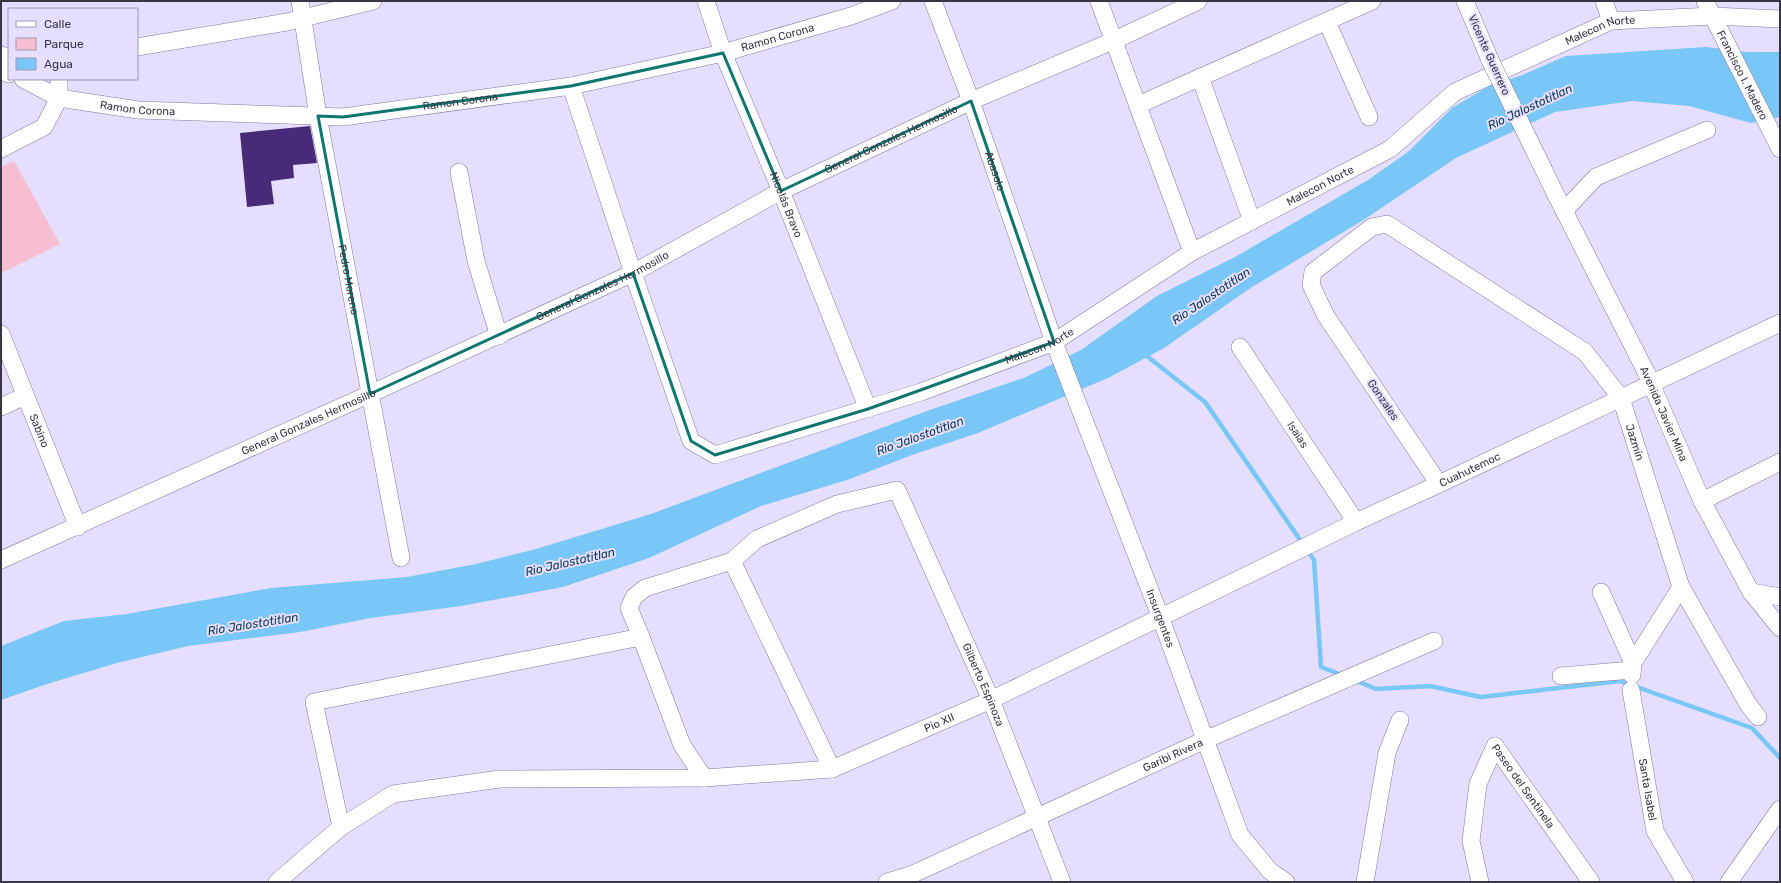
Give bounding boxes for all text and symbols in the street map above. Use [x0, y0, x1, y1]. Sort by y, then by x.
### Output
legend [8, 8, 138, 80]
street label: Vicente Guerrero [1465, 13, 1513, 97]
street label: Malecon Norte [1563, 13, 1636, 48]
text: Calle [44, 17, 71, 31]
street label: Ramon Corona [739, 21, 816, 54]
street label: Francisco I. Madero [1714, 28, 1771, 122]
text: Parque [44, 37, 84, 51]
text: Agua [44, 57, 73, 71]
water label: Rio Jalostotitlan [1485, 81, 1575, 133]
street label: Ramon Corona [422, 90, 499, 113]
street label: Ramon Corona [99, 98, 175, 118]
street label: General Gonzales Hermosillo [822, 102, 960, 176]
street label: Abasolo [982, 150, 1008, 192]
street label: Malecon Norte [1284, 163, 1356, 208]
street label: Nicolás Bravo [767, 170, 805, 239]
street label: Pedro Moreno [336, 244, 362, 316]
street label: General Gonzales Hermosillo [534, 248, 671, 323]
water label: Rio Jalostotitlan [1169, 265, 1253, 327]
street label: Malecon Norte [1003, 325, 1076, 366]
street label: Avenida Javier Mina [1638, 364, 1690, 463]
street label: Gonzales [1365, 377, 1402, 423]
street label: General Gonzales Hermosillo [239, 386, 378, 458]
street label: Sabino [27, 412, 52, 449]
water label: Rio Jalostotitlan [874, 414, 966, 458]
street label: Isaias [1285, 419, 1312, 451]
street label: Jazmín [1623, 422, 1647, 462]
street label: Cuahutemoc [1437, 450, 1502, 489]
water label: Rio Jalostotitlan [524, 545, 616, 579]
street label: Insurgentes [1144, 587, 1178, 650]
water label: Rio Jalostotitlan [207, 610, 299, 638]
street label: Gilberto Espinoza [960, 641, 1007, 728]
street label: Pio XII [922, 710, 956, 735]
street label: Garibi Rivera [1141, 735, 1205, 774]
street label: Paseo del Sentinela [1489, 741, 1557, 831]
street label: Santa Isabel [1636, 758, 1660, 822]

